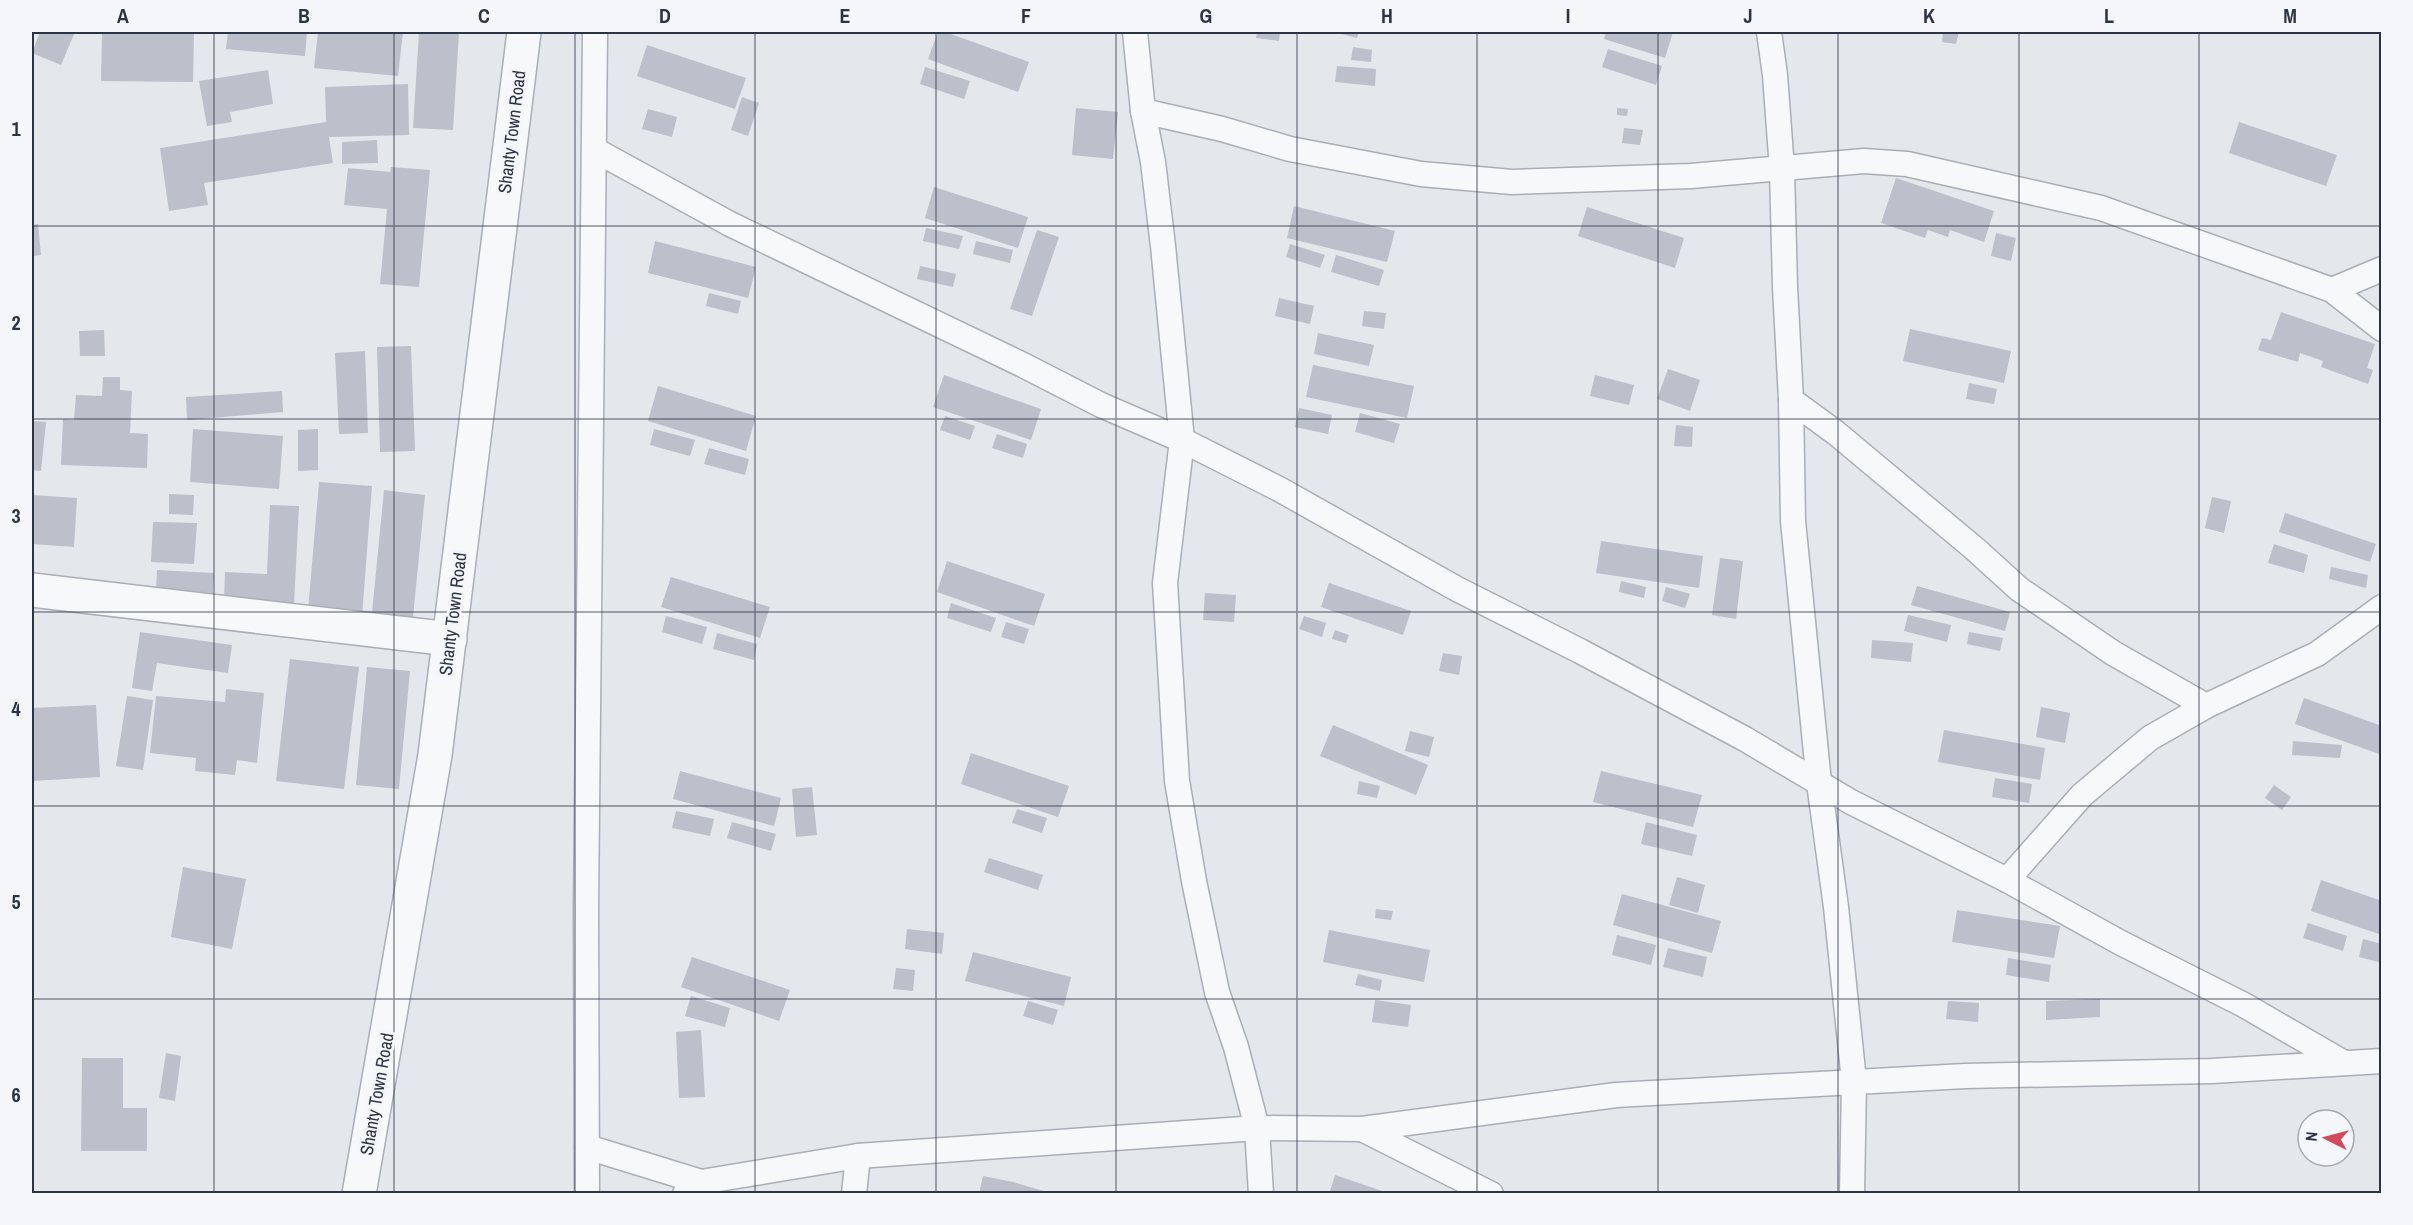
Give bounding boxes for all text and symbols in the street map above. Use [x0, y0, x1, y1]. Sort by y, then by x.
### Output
text: A [117, 2, 129, 29]
text: B [298, 2, 310, 29]
text: C [478, 2, 490, 29]
text: D [659, 2, 671, 29]
text: E [840, 2, 851, 29]
text: F [1021, 2, 1031, 29]
text: G [1200, 2, 1212, 29]
text: H [1381, 2, 1393, 29]
text: I [1566, 2, 1570, 29]
text: J [1743, 2, 1753, 29]
text: K [1923, 2, 1935, 29]
text: L [2104, 2, 2114, 29]
text: M [2283, 2, 2297, 29]
street label: Shanty Town Road [492, 69, 531, 195]
text: 1 [11, 115, 21, 142]
text: 2 [11, 309, 21, 336]
text: 3 [11, 502, 21, 529]
street label: Shanty Town Road [433, 551, 472, 677]
text: 4 [11, 695, 21, 722]
text: 5 [11, 888, 21, 915]
street label: Shanty Town Road [353, 1031, 400, 1157]
text: 6 [11, 1081, 21, 1108]
north arrow [2296, 1108, 2356, 1168]
text: N [2300, 1131, 2323, 1142]

